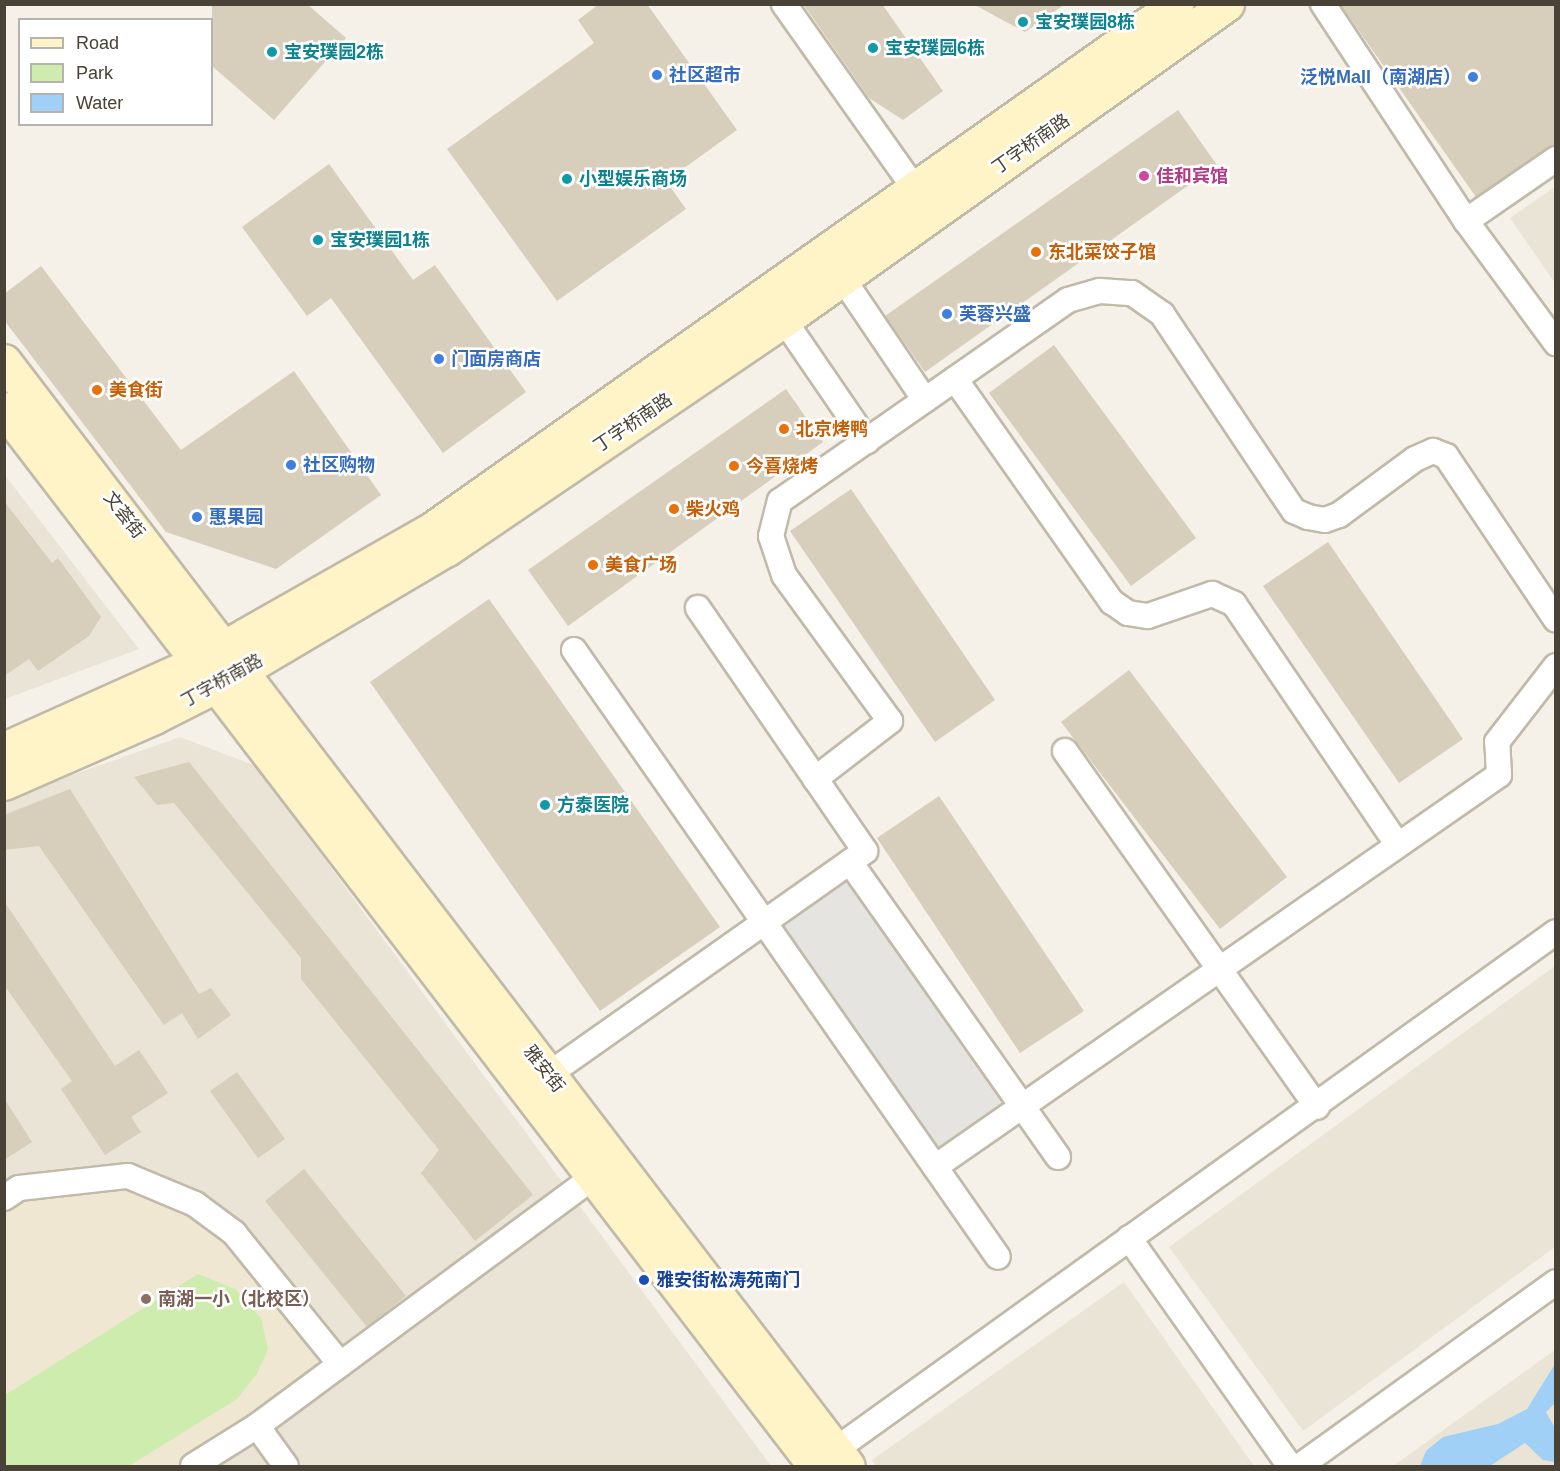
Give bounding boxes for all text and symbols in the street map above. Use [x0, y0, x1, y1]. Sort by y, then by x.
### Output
place label: 宝安璞园8栋 [1035, 11, 1135, 33]
marker: 宝安璞园8栋 [1016, 15, 1030, 29]
legend [18, 18, 213, 126]
text: Road [76, 33, 119, 53]
place label: 宝安璞园6栋 [885, 37, 985, 59]
place label: 宝安璞园2栋 [284, 41, 384, 63]
marker: 宝安璞园6栋 [866, 41, 880, 55]
marker: 宝安璞园2栋 [265, 45, 279, 59]
text: Park [76, 63, 113, 83]
place label: 社区超市 [669, 64, 741, 86]
place label: 泛悦Mall（南湖店） [1300, 66, 1461, 88]
marker: 社区超市 [650, 68, 664, 82]
marker: 泛悦Mall（南湖店） [1466, 70, 1480, 84]
text: Water [76, 93, 123, 113]
street label: 丁字桥南路 [988, 109, 1074, 179]
place label: 佳和宾馆 [1156, 165, 1228, 187]
place label: 小型娱乐商场 [579, 168, 687, 190]
marker: 佳和宾馆 [1137, 169, 1151, 183]
marker: 小型娱乐商场 [560, 172, 574, 186]
place label: 宝安璞园1栋 [330, 229, 430, 251]
marker: 宝安璞园1栋 [311, 233, 325, 247]
place label: 东北菜饺子馆 [1048, 241, 1156, 263]
marker: 东北菜饺子馆 [1029, 245, 1043, 259]
place label: 芙蓉兴盛 [959, 303, 1031, 325]
marker: 芙蓉兴盛 [940, 307, 954, 321]
place label: 门面房商店 [451, 348, 541, 370]
marker: 门面房商店 [432, 352, 446, 366]
place label: 美食街 [109, 379, 163, 401]
marker: 美食街 [90, 383, 104, 397]
street label: 丁字桥南路 [590, 389, 676, 457]
place label: 北京烤鸭 [796, 418, 868, 440]
marker: 北京烤鸭 [777, 422, 791, 436]
place label: 社区购物 [303, 454, 375, 476]
place label: 今喜烧烤 [746, 455, 818, 477]
marker: 社区购物 [284, 458, 298, 472]
marker: 今喜烧烤 [727, 459, 741, 473]
street label: 文荟街 [99, 487, 149, 543]
place label: 柴火鸡 [686, 498, 740, 520]
marker: 柴火鸡 [667, 502, 681, 516]
place label: 惠果园 [209, 506, 263, 528]
marker: 惠果园 [190, 510, 204, 524]
place label: 美食广场 [605, 554, 677, 576]
marker: 美食广场 [586, 558, 600, 572]
street label: 丁字桥南路 [177, 650, 267, 712]
place label: 方泰医院 [557, 794, 629, 816]
marker: 方泰医院 [538, 798, 552, 812]
street label: 雅安街 [519, 1041, 569, 1097]
place label: 雅安街松涛苑南门 [656, 1269, 800, 1291]
marker: 雅安街松涛苑南门 [637, 1273, 651, 1287]
place label: 南湖一小（北校区） [158, 1288, 320, 1310]
marker: 南湖一小（北校区） [139, 1292, 153, 1306]

